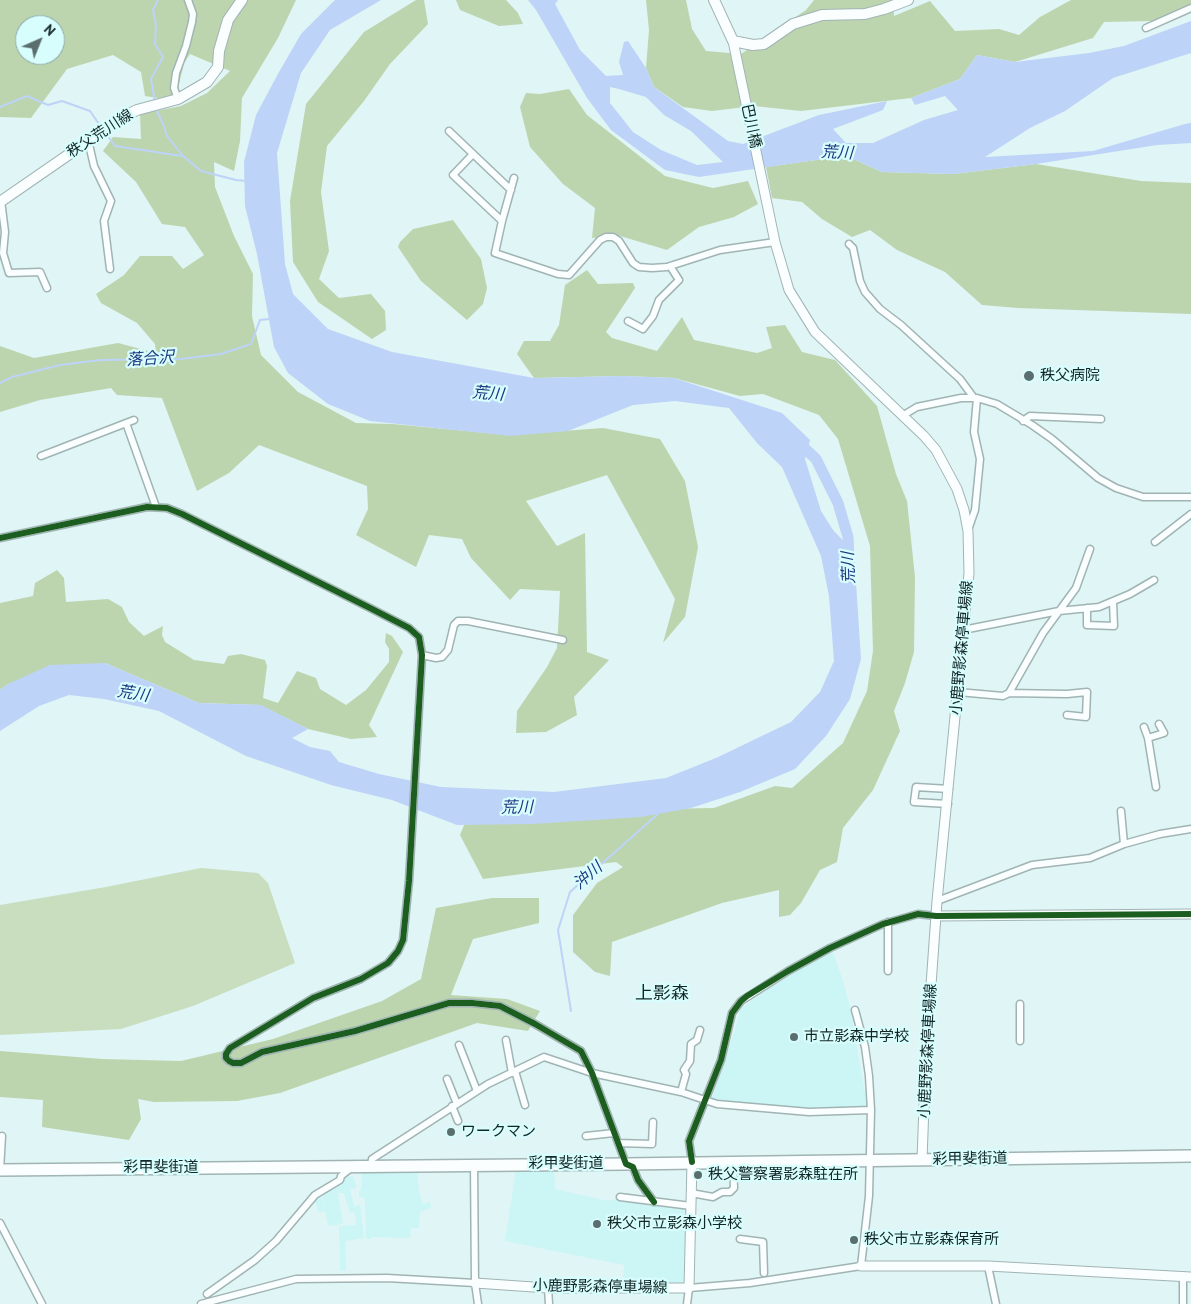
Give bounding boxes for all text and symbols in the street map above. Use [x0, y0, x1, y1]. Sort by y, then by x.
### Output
north arrow [15, 15, 65, 65]
text: N [40, 20, 59, 40]
street label: 巴川橋 [738, 102, 764, 150]
street label: 秩父荒川線 [64, 106, 136, 162]
water label: 荒川 [821, 143, 853, 163]
water label: 落合沢 [125, 348, 175, 370]
place label: 秩父病院 [1040, 367, 1100, 385]
marker: 秩父病院 [1022, 369, 1036, 383]
water label: 荒川 [471, 383, 505, 405]
water label: 荒川 [839, 552, 859, 584]
street label: 小鹿野影森停車場線 [947, 580, 977, 716]
water label: 荒川 [116, 682, 150, 706]
water label: 荒川 [501, 798, 533, 818]
water label: 沖川 [570, 858, 606, 894]
district label: 上影森 [635, 983, 689, 1005]
street label: 小鹿野影森停車場線 [915, 983, 941, 1119]
place label: 市立影森中学校 [804, 1028, 909, 1046]
marker: 市立影森中学校 [788, 1031, 800, 1043]
place label: ワークマン [461, 1123, 536, 1141]
marker: ワークマン [445, 1126, 457, 1138]
street label: 彩甲斐街道 [932, 1149, 1008, 1169]
street label: 彩甲斐街道 [529, 1155, 603, 1173]
street label: 彩甲斐街道 [124, 1159, 198, 1177]
place label: 秩父警察署影森駐在所 [708, 1166, 858, 1184]
marker: 秩父警察署影森駐在所 [692, 1169, 704, 1181]
place label: 秩父市立影森小学校 [607, 1215, 742, 1233]
marker: 秩父市立影森小学校 [591, 1218, 603, 1230]
place label: 秩父市立影森保育所 [864, 1231, 999, 1249]
marker: 秩父市立影森保育所 [848, 1234, 860, 1246]
street label: 小鹿野影森停車場線 [532, 1277, 668, 1297]

